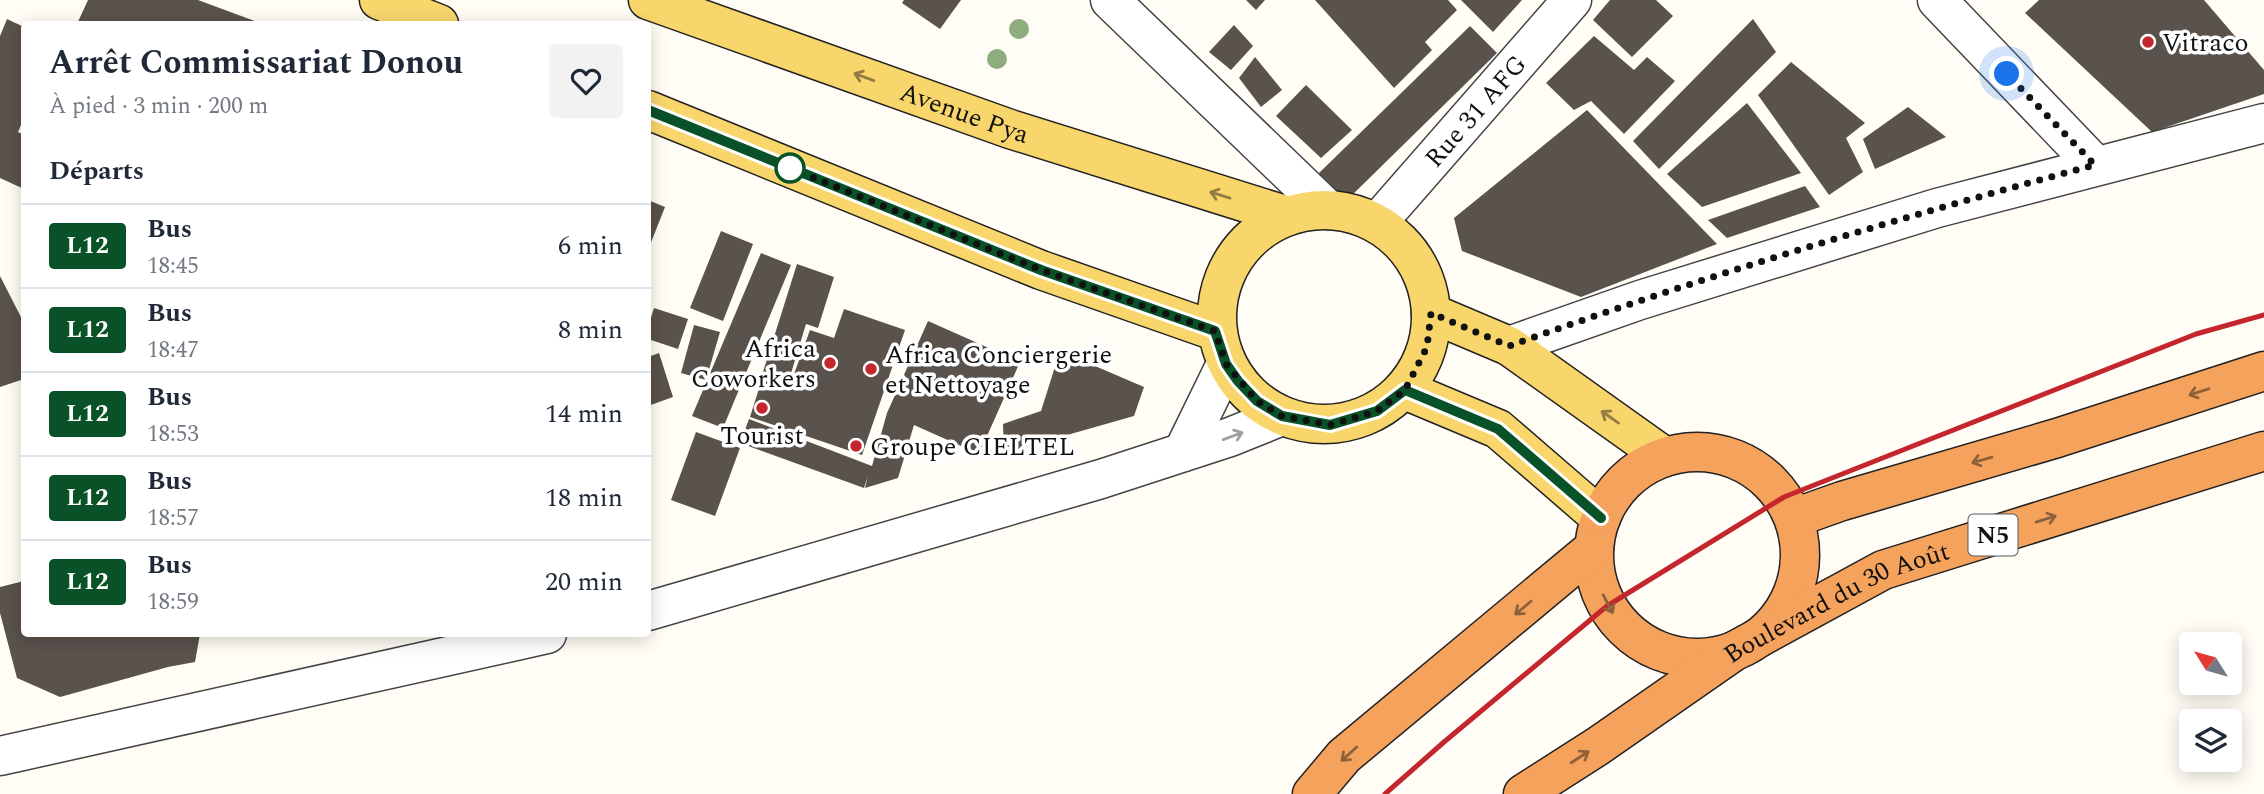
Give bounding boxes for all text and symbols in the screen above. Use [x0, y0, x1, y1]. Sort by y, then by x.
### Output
place label: Vitraco [2162, 23, 2249, 63]
marker: Vitraco [2140, 34, 2156, 50]
text: Arrêt Commissariat Donou [49, 38, 463, 88]
button: heart [549, 44, 623, 118]
street label: Rue 31 AFG [1415, 46, 1537, 177]
your location [1989, 56, 2024, 91]
one-way arrow [854, 70, 876, 82]
street label: Avenue Pya [894, 72, 1034, 155]
text: À pied · 3 min · 200 m [49, 89, 268, 124]
text: Départs [49, 151, 144, 191]
unlabelled marker [775, 153, 805, 183]
one-way arrow [1209, 187, 1231, 200]
text: Bus [147, 209, 192, 249]
text: 6 min [558, 226, 623, 266]
text: L12 [66, 228, 109, 264]
text: 18:45 [147, 249, 199, 284]
text: Bus [147, 293, 192, 333]
text: 8 min [558, 310, 623, 350]
text: L12 [66, 312, 109, 348]
place label: Africa Coworkers [691, 329, 816, 399]
text: 18:47 [147, 333, 199, 368]
place label: Africa Conciergerie et Nettoyage [885, 335, 1112, 405]
marker: Africa Coworkers [822, 355, 838, 371]
marker: Africa Conciergerie et Nettoyage [863, 361, 879, 377]
text: Bus [147, 377, 192, 417]
one-way arrow [2188, 386, 2210, 399]
text: 14 min [545, 394, 623, 434]
text: L12 [66, 396, 109, 432]
marker: Tourist [754, 400, 770, 416]
one-way arrow [1601, 410, 1620, 424]
place label: Tourist [720, 416, 804, 456]
text: 18:53 [147, 417, 199, 452]
place label: Groupe CIELTEL [870, 427, 1075, 467]
one-way arrow [1221, 429, 1243, 441]
marker: Groupe CIELTEL [848, 438, 864, 454]
one-way arrow [1971, 455, 1993, 468]
text: Bus [147, 461, 192, 501]
text: 18 min [545, 478, 623, 518]
text: L12 [66, 480, 109, 516]
text: 18:57 [147, 501, 199, 536]
one-way arrow [2034, 511, 2056, 524]
road number: N5 [1968, 514, 2018, 556]
street label: Boulevard du 30 Août [1715, 531, 1955, 674]
text: Bus [147, 545, 192, 585]
text: 20 min [545, 562, 623, 602]
text: L12 [66, 564, 109, 600]
text: 18:59 [147, 585, 199, 620]
one-way arrow [1601, 593, 1615, 613]
one-way arrow [1515, 600, 1533, 616]
north arrow [2179, 632, 2242, 695]
map controls [2179, 632, 2242, 772]
button: layers [2179, 709, 2242, 772]
one-way arrow [1341, 745, 1358, 762]
one-way arrow [1570, 750, 1590, 764]

